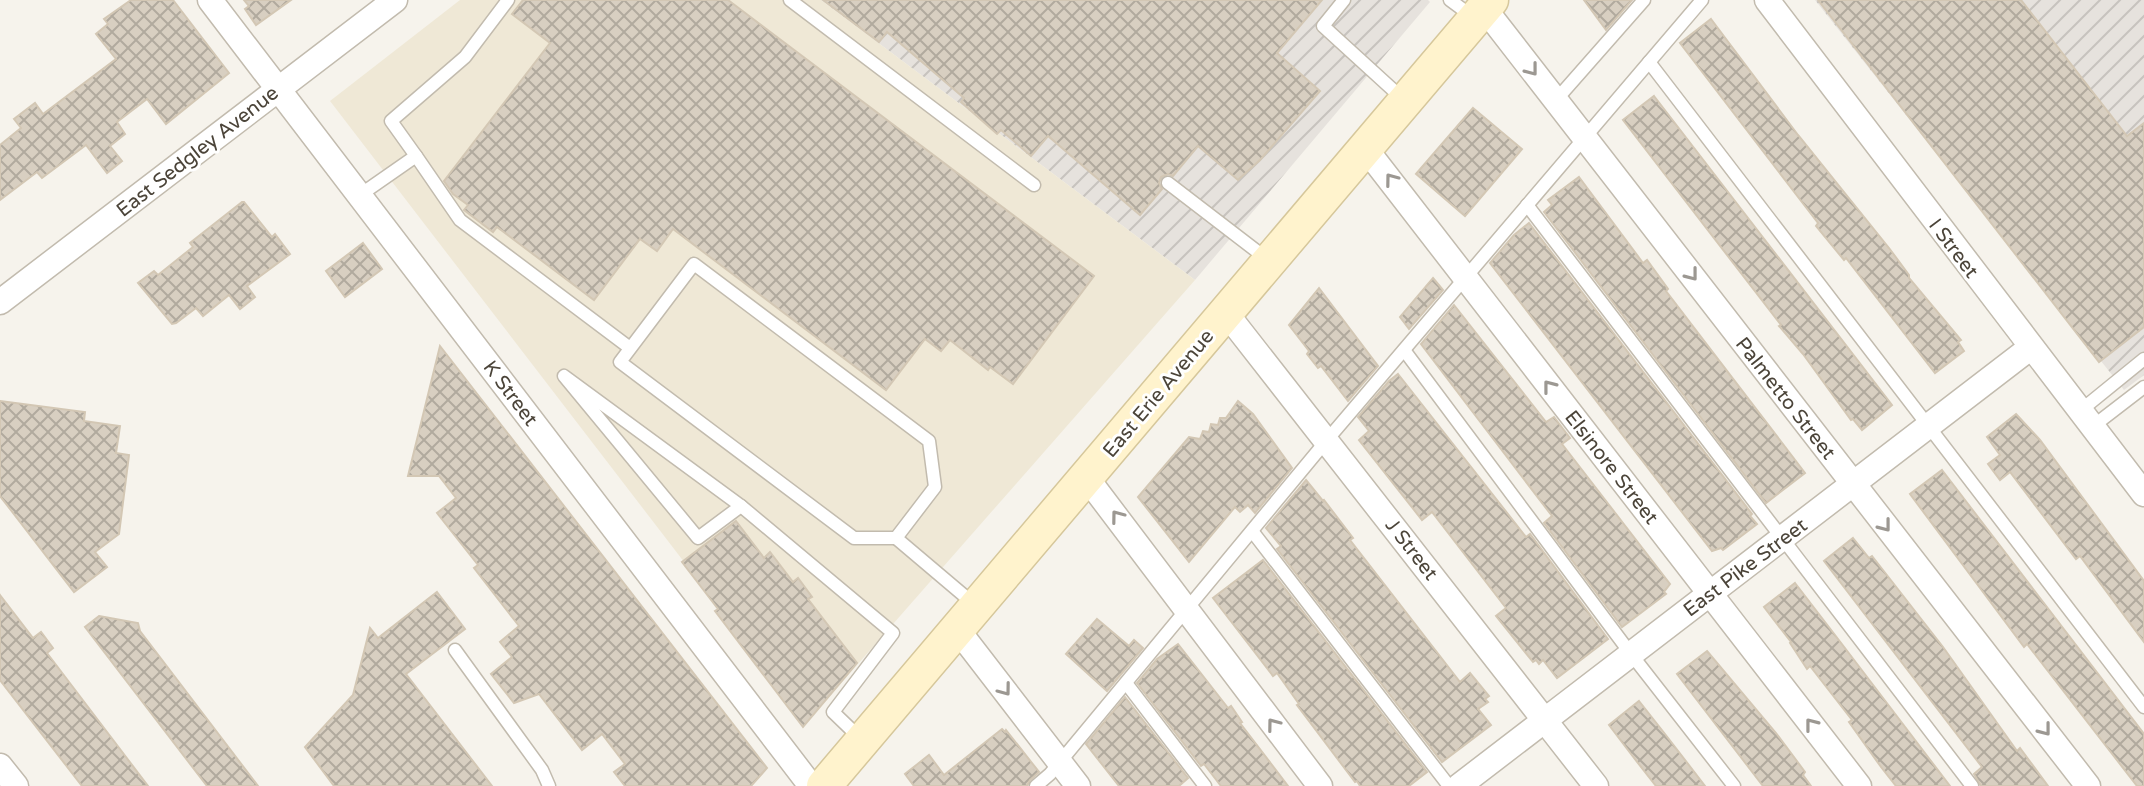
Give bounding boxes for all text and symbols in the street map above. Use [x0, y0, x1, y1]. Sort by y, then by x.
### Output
one-way arrow [1523, 61, 1537, 76]
street label: East Sedgley Avenue [112, 81, 283, 222]
one-way arrow [1386, 174, 1400, 188]
street label: I Street [1923, 214, 1983, 283]
one-way arrow [1682, 267, 1696, 281]
street label: East Erie Avenue [1098, 325, 1219, 462]
street label: Palmetto Street [1730, 333, 1841, 465]
street label: K Street [478, 356, 543, 431]
one-way arrow [1544, 380, 1558, 395]
street label: Elsinore Street [1559, 406, 1663, 530]
one-way arrow [1112, 510, 1127, 525]
street label: East Pike Street [1679, 513, 1813, 622]
street label: J Street [1380, 514, 1443, 586]
one-way arrow [1875, 517, 1889, 532]
one-way arrow [996, 681, 1010, 696]
one-way arrow [1269, 718, 1283, 733]
one-way arrow [1806, 718, 1820, 733]
one-way arrow [2035, 722, 2049, 736]

